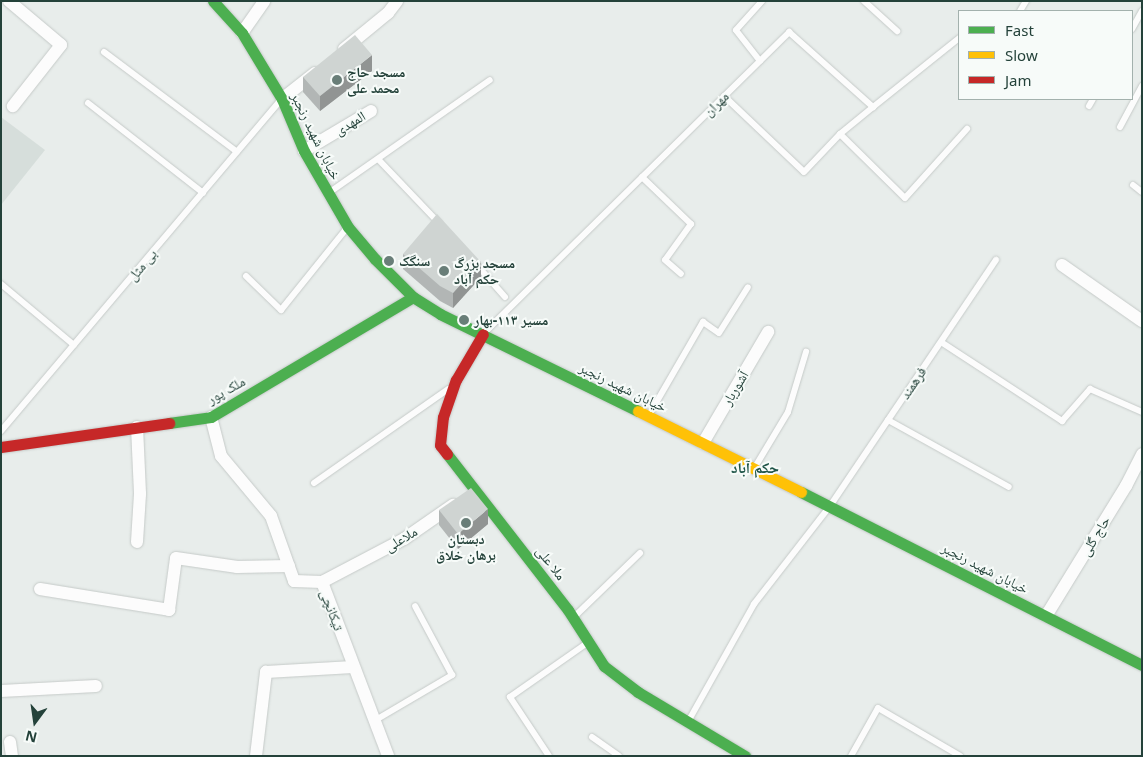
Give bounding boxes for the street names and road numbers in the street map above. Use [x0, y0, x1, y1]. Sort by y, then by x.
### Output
street label: مهران [700, 88, 732, 120]
street label: خیابان شهید رنجبر [288, 90, 344, 182]
street label: المهدی [332, 107, 368, 139]
street label: بی مثل [124, 246, 160, 284]
street label: خیابان شهید رنجبر [577, 359, 669, 415]
street label: فرهمند [896, 364, 930, 402]
street label: آشوربار [718, 368, 752, 408]
street label: ملک پور [204, 373, 248, 407]
street label: حاج گلی [1077, 513, 1113, 559]
street label: ملاعلی [382, 523, 420, 555]
street label: خیابان شهید رنجبر [939, 539, 1031, 597]
street label: ملا علی [532, 543, 570, 583]
street label: تیکانچی [317, 587, 347, 633]

